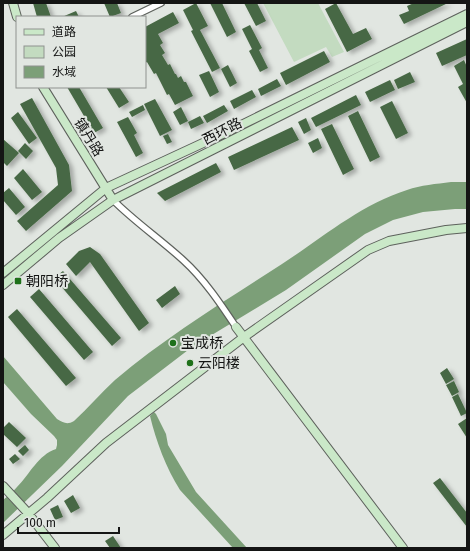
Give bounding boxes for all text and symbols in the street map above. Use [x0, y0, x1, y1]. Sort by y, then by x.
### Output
legend [16, 16, 146, 88]
text: 道路 [52, 25, 76, 39]
text: 公园 [52, 45, 76, 59]
text: 水域 [52, 65, 76, 79]
street label: 西环路 [200, 114, 245, 149]
street label: 镇丹路 [70, 115, 107, 160]
place label: 朝阳桥 [26, 273, 68, 290]
marker: 朝阳桥 [13, 276, 23, 286]
place label: 宝成桥 [181, 335, 223, 352]
marker: 宝成桥 [168, 338, 178, 348]
place label: 云阳楼 [198, 355, 240, 372]
marker: 云阳楼 [185, 358, 195, 368]
scale bar [18, 509, 119, 535]
text: 100 m [24, 516, 56, 530]

